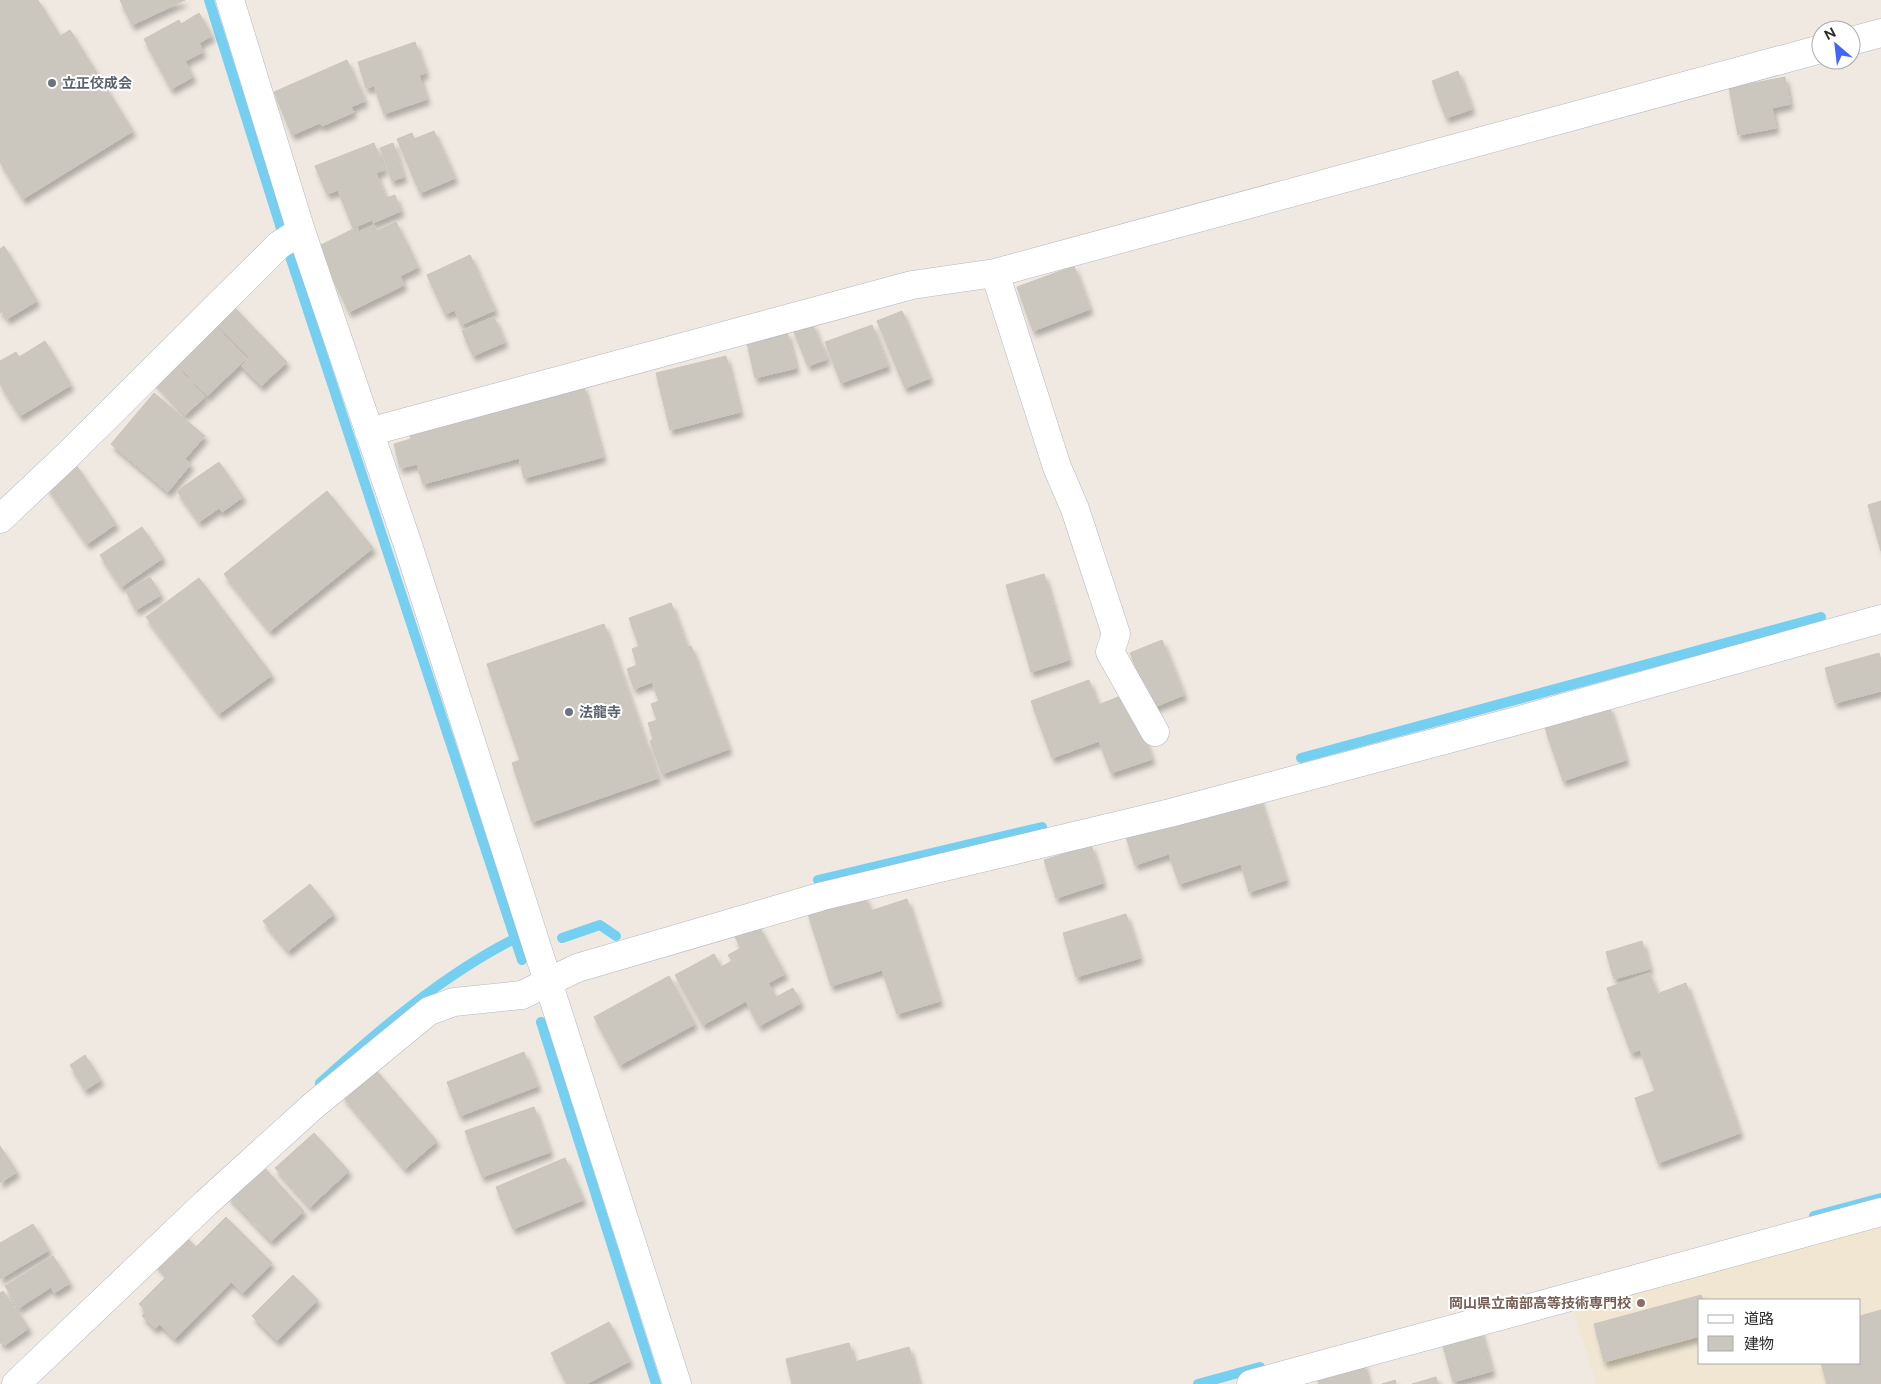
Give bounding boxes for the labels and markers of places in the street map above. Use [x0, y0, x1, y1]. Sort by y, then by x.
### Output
place label: 立正佼成会 [62, 75, 132, 92]
marker: 立正佼成会 [46, 77, 58, 89]
place label: 法龍寺 [579, 704, 621, 721]
marker: 法龍寺 [563, 706, 575, 718]
place label: 岡山県立南部高等技術専門校 [1449, 1295, 1631, 1312]
marker: 岡山県立南部高等技術専門校 [1635, 1297, 1647, 1309]

